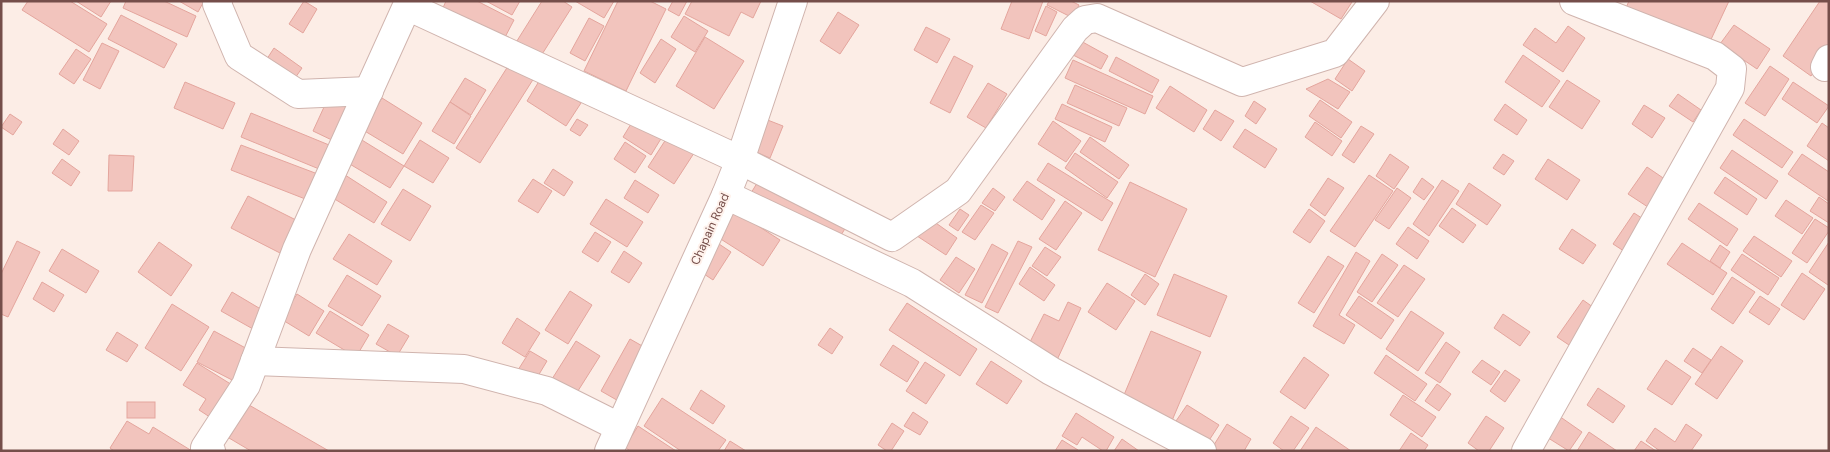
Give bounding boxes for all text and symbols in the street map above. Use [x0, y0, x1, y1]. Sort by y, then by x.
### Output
street label: Chapain Road [687, 191, 733, 267]

